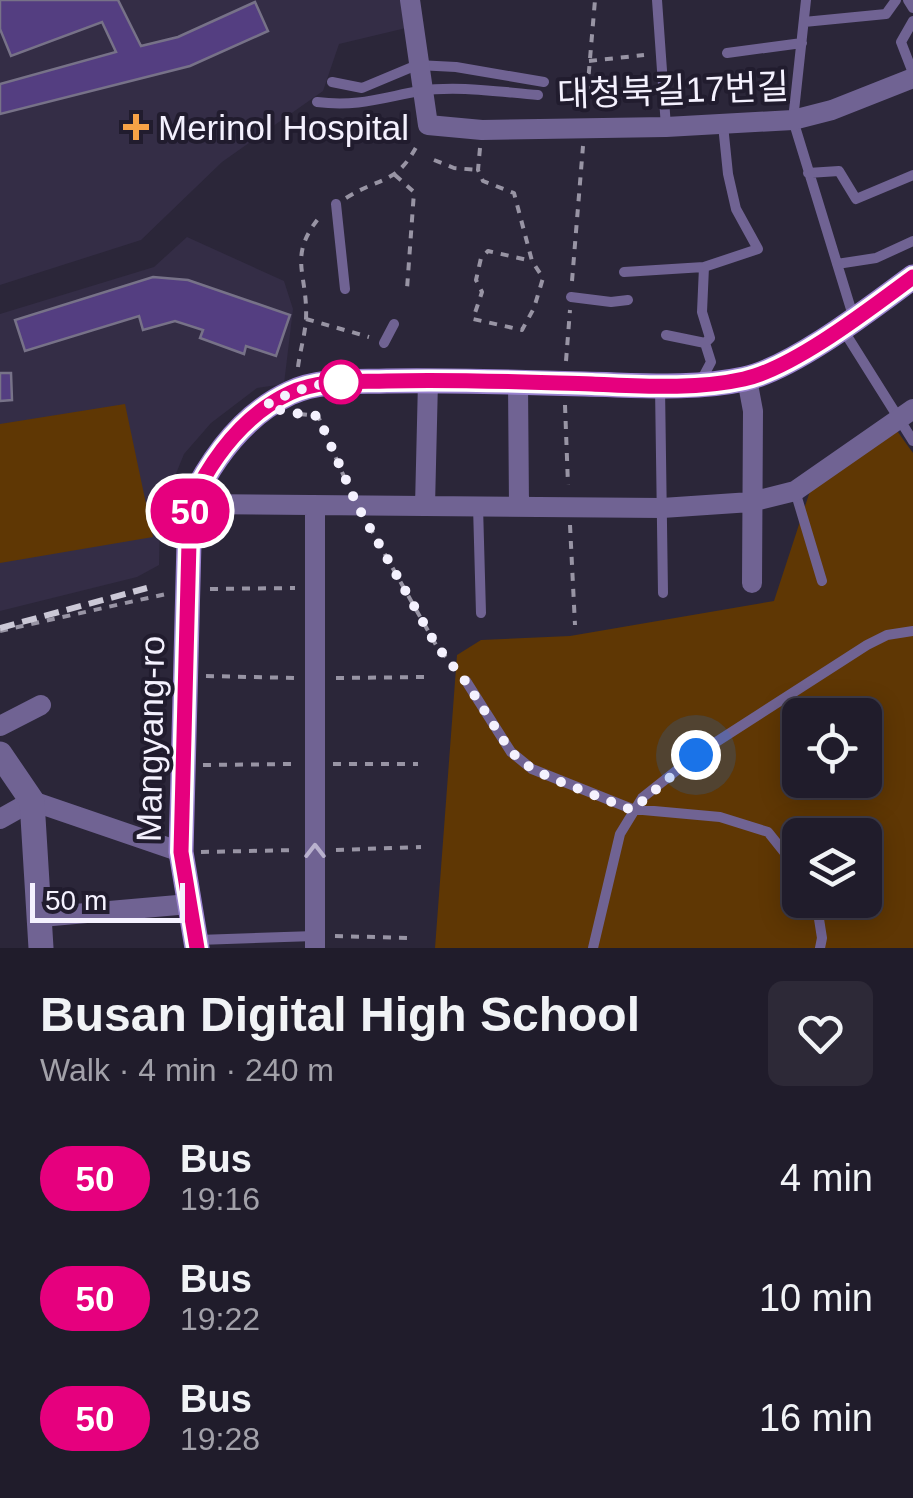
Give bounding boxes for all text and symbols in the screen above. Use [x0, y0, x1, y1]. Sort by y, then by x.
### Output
street label: 대청북길17번길 [556, 66, 790, 114]
place label: Merinol Hospital [158, 108, 409, 147]
marker: Merinol Hospital [123, 114, 149, 140]
unlabelled marker [320, 361, 362, 403]
line badge: 50 [145, 478, 235, 544]
text: 50 [171, 492, 209, 531]
street label: Mangyang-ro [129, 636, 171, 842]
map controls [782, 698, 882, 918]
button: locate [782, 698, 882, 798]
your location [671, 730, 721, 780]
button: layers [782, 818, 882, 918]
one-way arrow [304, 842, 326, 858]
scale bar [30, 878, 185, 923]
text: 50 m [45, 885, 107, 916]
button: heart [768, 981, 873, 1086]
text: Busan Digital High School [40, 988, 640, 1041]
text: Walk · 4 min · 240 m [40, 1052, 334, 1088]
text: Bus [180, 1138, 252, 1180]
text: 4 min [780, 1157, 873, 1199]
text: 50 [76, 1159, 114, 1198]
text: 19:16 [180, 1181, 260, 1217]
text: Bus [180, 1258, 252, 1300]
text: 10 min [759, 1277, 873, 1319]
text: 50 [76, 1279, 114, 1318]
text: 19:22 [180, 1301, 260, 1337]
text: Bus [180, 1378, 252, 1420]
text: 16 min [759, 1397, 873, 1439]
text: 50 [76, 1399, 114, 1438]
text: 19:28 [180, 1421, 260, 1457]

